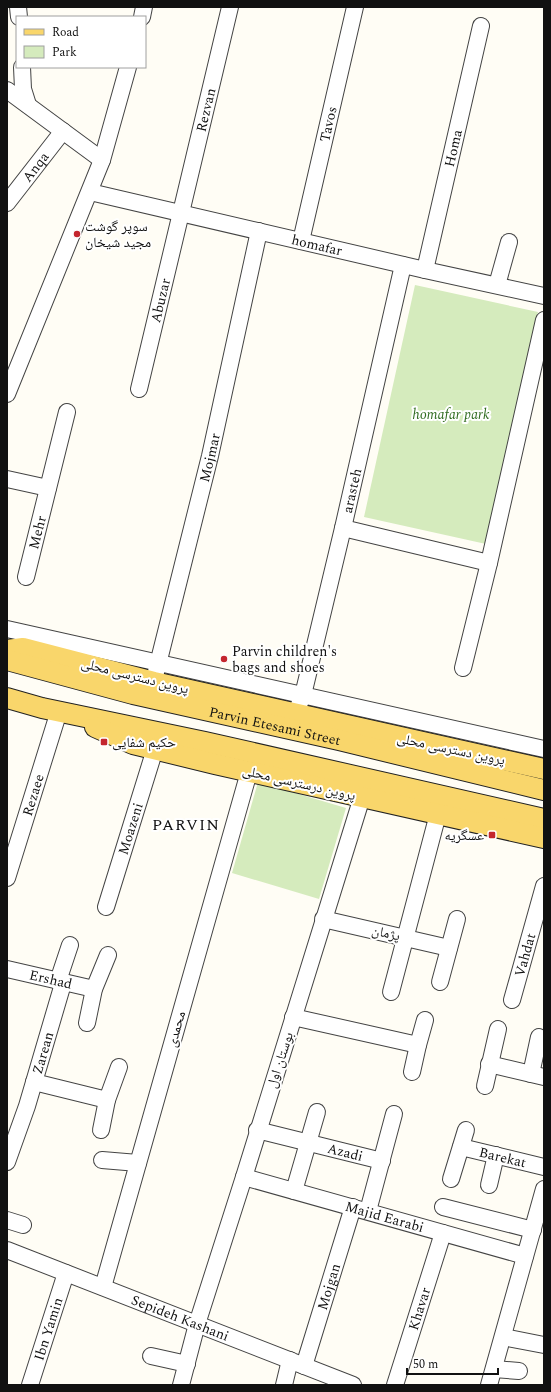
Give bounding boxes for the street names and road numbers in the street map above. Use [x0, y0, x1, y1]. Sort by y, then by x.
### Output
street label: Rezvan [190, 86, 221, 134]
street label: Tavos [314, 104, 342, 144]
street label: Homa [439, 127, 467, 169]
street label: Anqa [17, 147, 54, 186]
street label: homafar [289, 229, 345, 261]
street label: Abuzar [145, 276, 176, 325]
street label: Mojmar [193, 431, 225, 484]
street label: arasteh [336, 466, 367, 515]
street label: Mehr [23, 513, 51, 551]
street label: پروین دسترسی محلی [79, 652, 191, 700]
street label: Parvin Etesami Street [207, 701, 343, 751]
street label: پروین دسترسی محلی [395, 727, 507, 771]
street label: پروین درسترسی محلی [240, 760, 358, 806]
street label: Rezaee [16, 771, 49, 819]
street label: Moazeni [112, 800, 148, 857]
street label: پژمان [370, 920, 402, 946]
street label: Vahdat [509, 931, 541, 979]
street label: Ershad [27, 964, 75, 994]
street label: محمدی [161, 1008, 191, 1050]
street label: Zarean [26, 1029, 59, 1076]
street label: بوستان اول [261, 1029, 299, 1091]
street label: Azadi [325, 1137, 365, 1166]
street label: Barekat [477, 1141, 529, 1173]
street label: Majid Earabi [343, 1195, 426, 1238]
street label: Mojgan [311, 1261, 346, 1313]
street label: Khavar [402, 1284, 436, 1333]
street label: Sepideh Kashani [128, 1289, 232, 1346]
street label: Ibn Yamin [28, 1294, 68, 1363]

